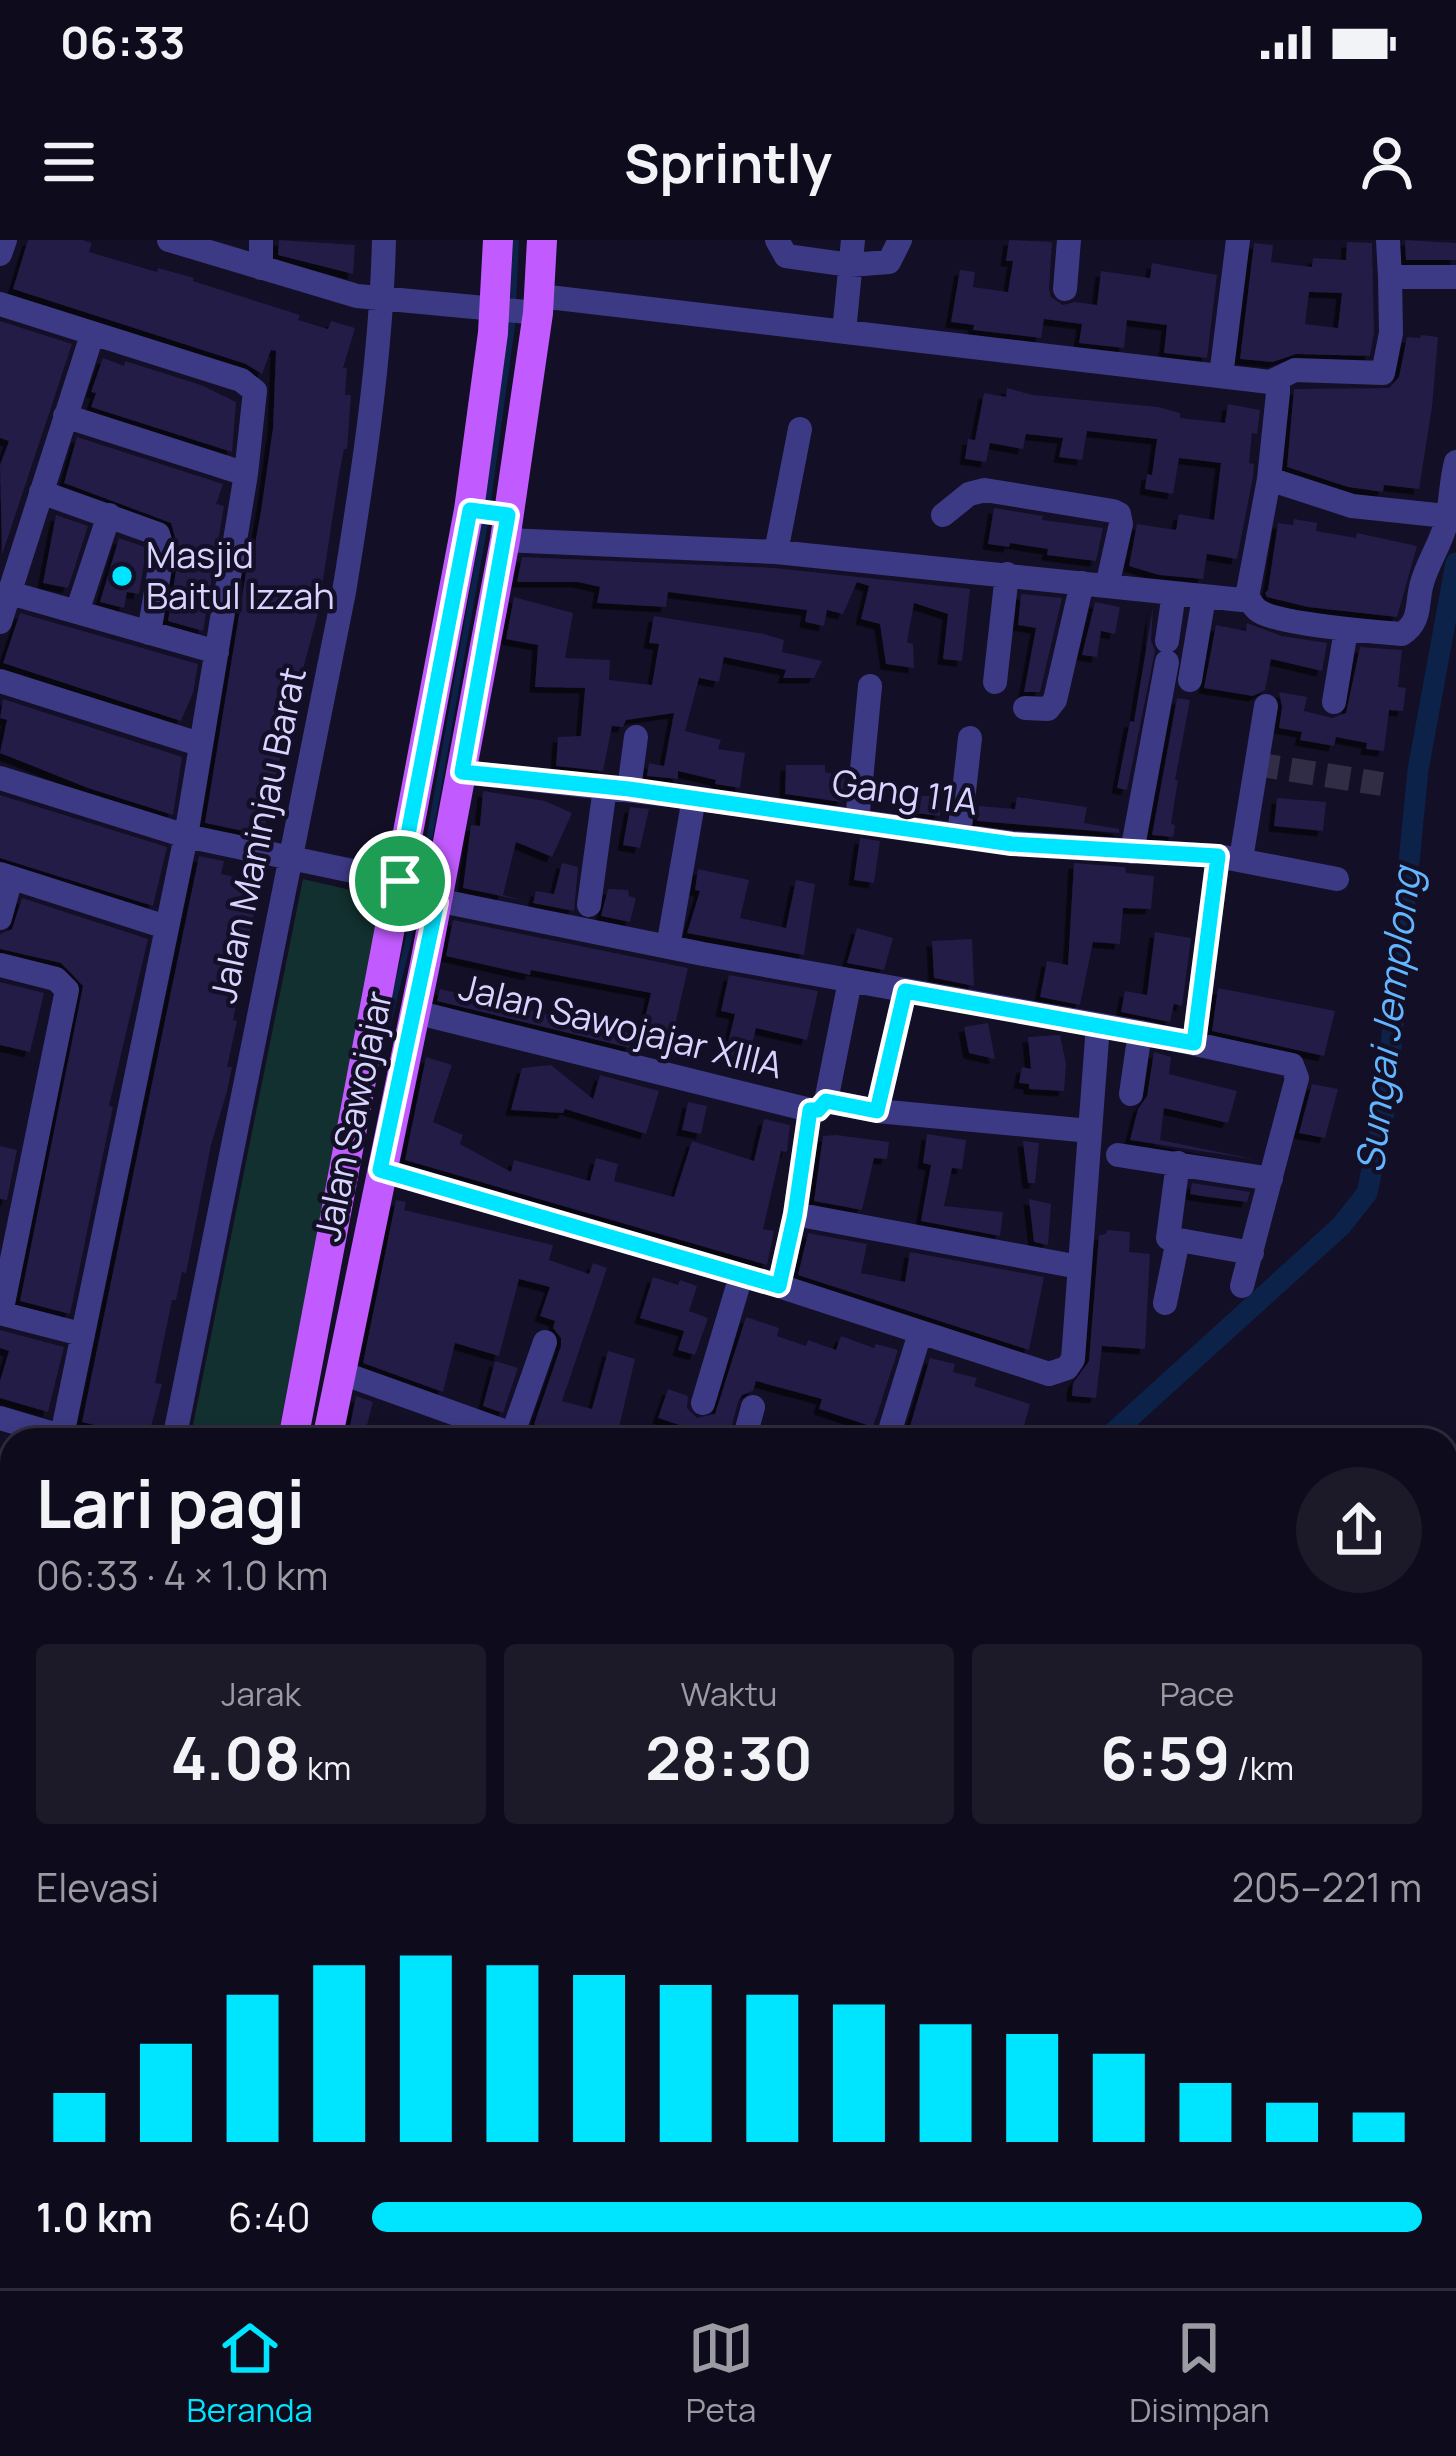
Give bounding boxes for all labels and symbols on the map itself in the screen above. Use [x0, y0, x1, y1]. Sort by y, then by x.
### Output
place label: Masjid Baitul Izzah [146, 530, 335, 620]
marker: Masjid Baitul Izzah [109, 563, 135, 589]
street label: Jalan Maninjau Barat [198, 663, 317, 1007]
street label: Gang 11A [829, 757, 981, 826]
pin [349, 830, 451, 932]
water label: Sungai Jemplong [1342, 861, 1433, 1175]
street label: Jalan Sawojajar XIIIA [454, 962, 788, 1089]
street label: Jalan Sawojajar [302, 986, 403, 1245]

